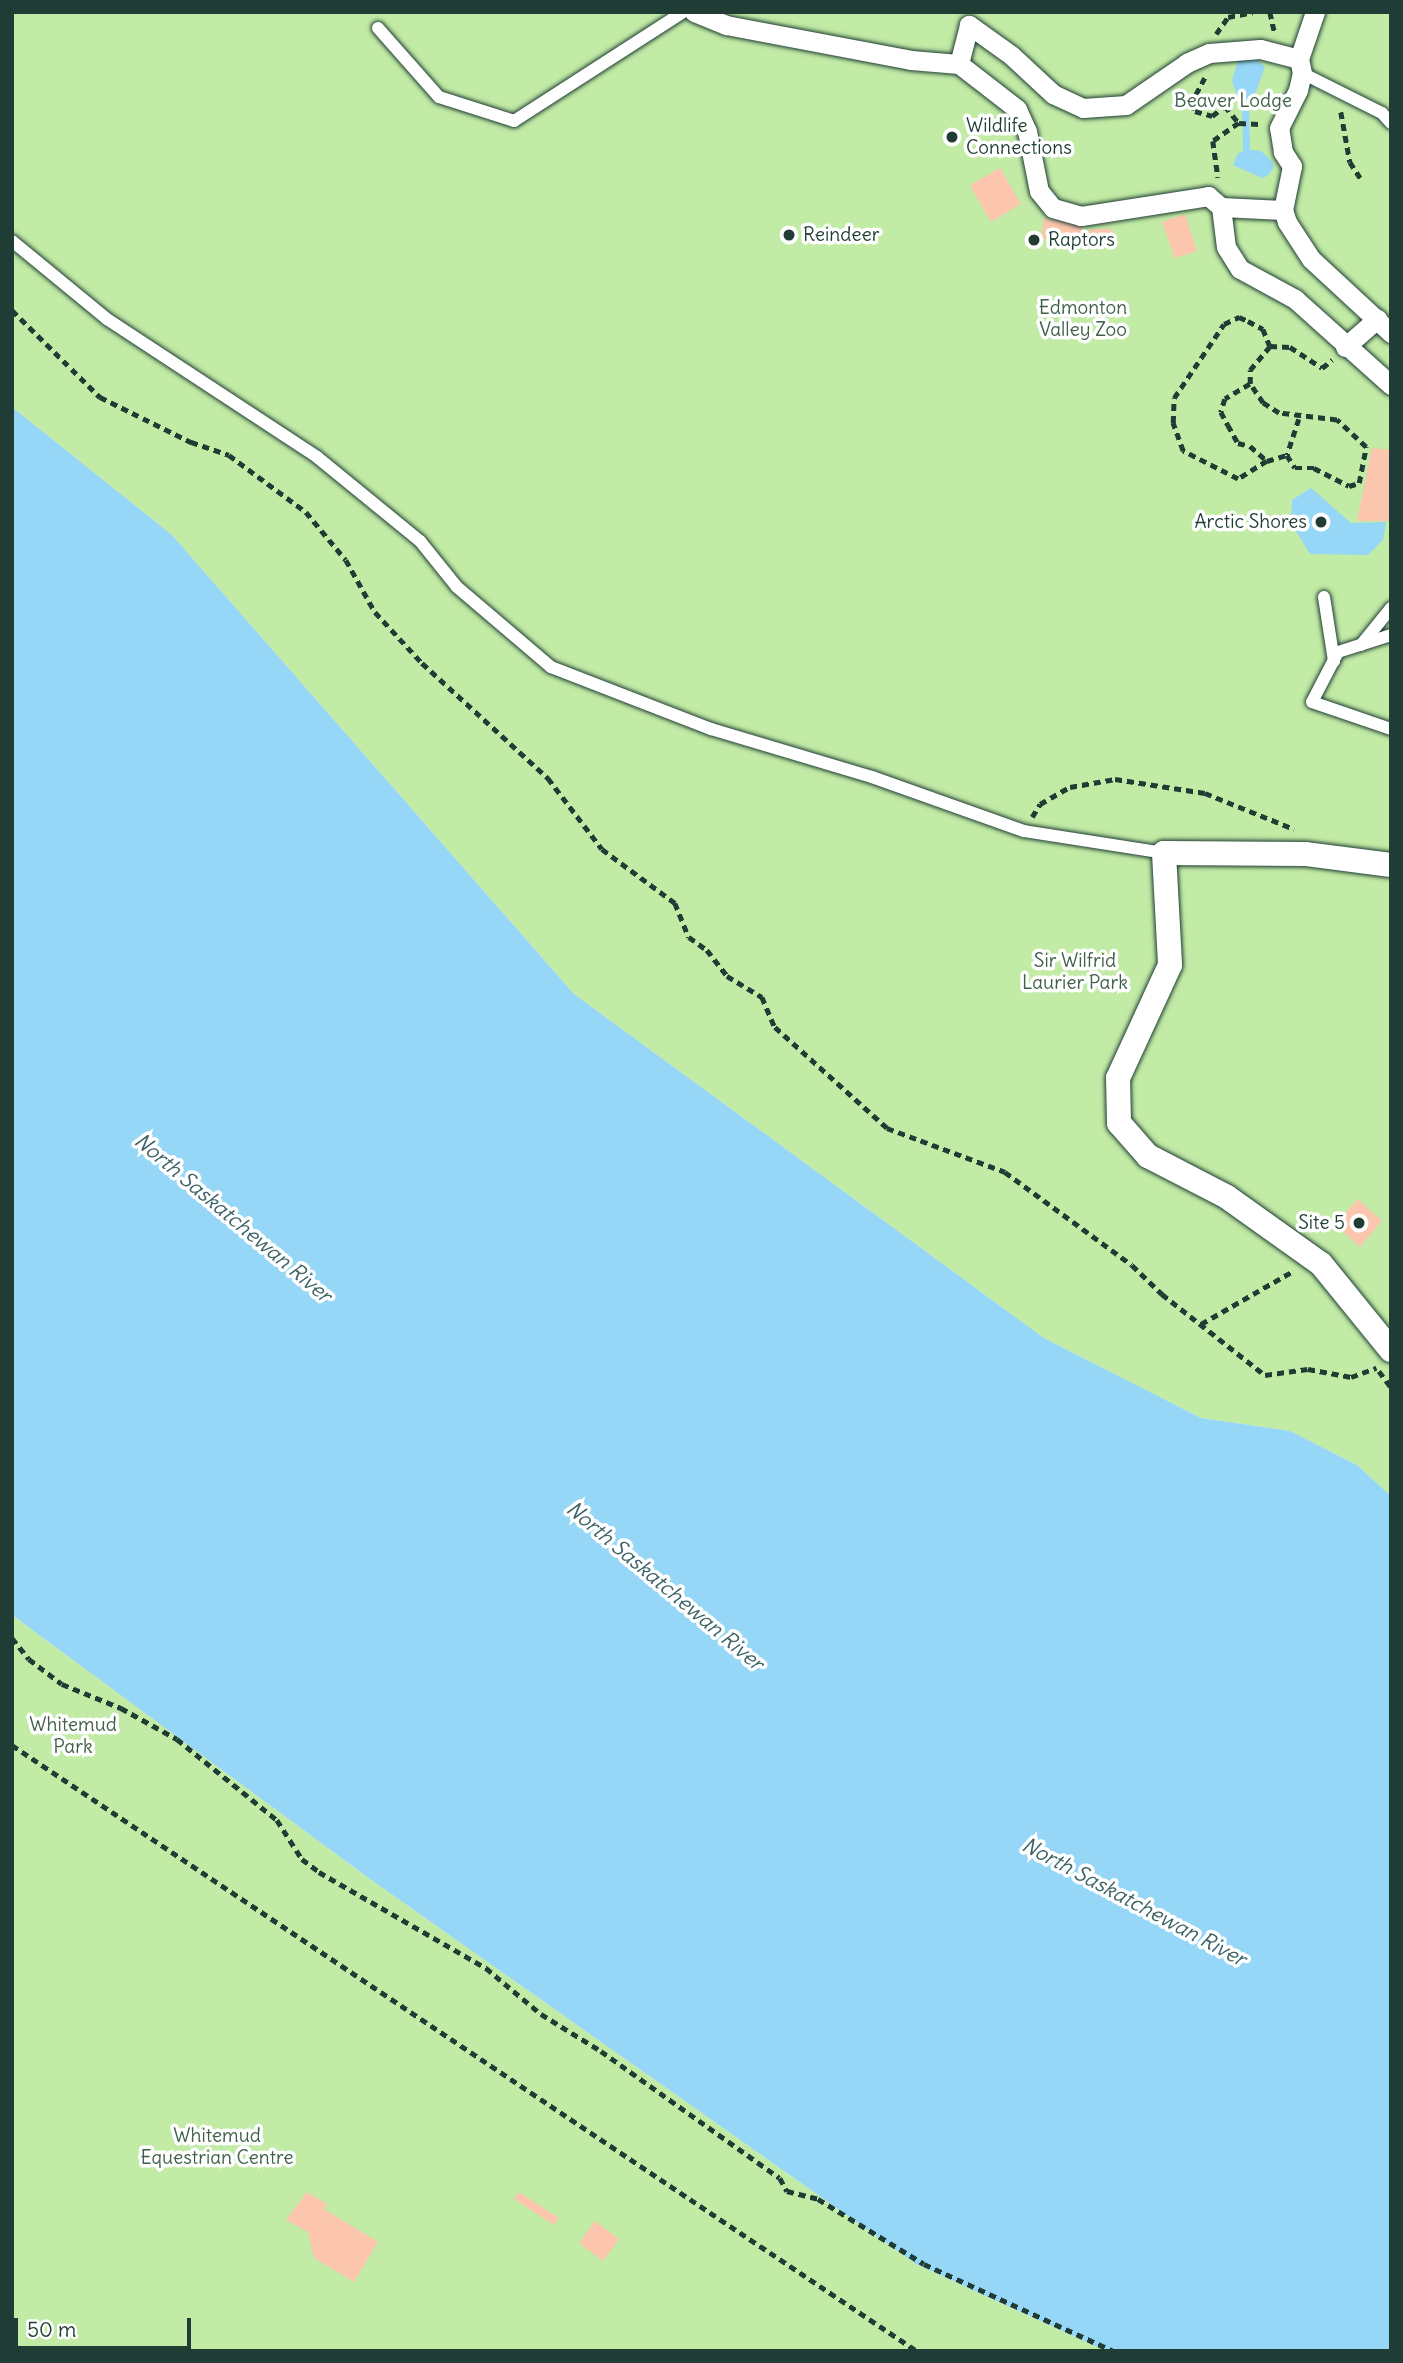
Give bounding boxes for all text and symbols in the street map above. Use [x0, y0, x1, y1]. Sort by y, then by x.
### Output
park label: Beaver Lodge [1174, 90, 1292, 112]
place label: Wildlife Connections [966, 115, 1072, 159]
marker: Wildlife Connections [944, 129, 960, 145]
place label: Reindeer [803, 224, 879, 246]
marker: Reindeer [781, 227, 797, 243]
place label: Raptors [1048, 229, 1115, 251]
marker: Raptors [1026, 232, 1042, 248]
park label: Edmonton Valley Zoo [1039, 297, 1127, 341]
place label: Arctic Shores [1194, 511, 1307, 533]
marker: Arctic Shores [1313, 514, 1329, 530]
park label: Sir Wilfrid Laurier Park [1022, 950, 1128, 994]
water label: North Saskatchewan River [129, 1128, 337, 1308]
place label: Site 5 [1298, 1212, 1345, 1234]
marker: Site 5 [1351, 1215, 1367, 1231]
water label: North Saskatchewan River [561, 1496, 769, 1676]
park label: Whitemud Park [29, 1714, 117, 1758]
water label: North Saskatchewan River [1018, 1832, 1250, 1972]
park label: Whitemud Equestrian Centre [141, 2125, 293, 2169]
scale bar [18, 2304, 194, 2348]
text: 50 m [27, 2316, 76, 2343]

